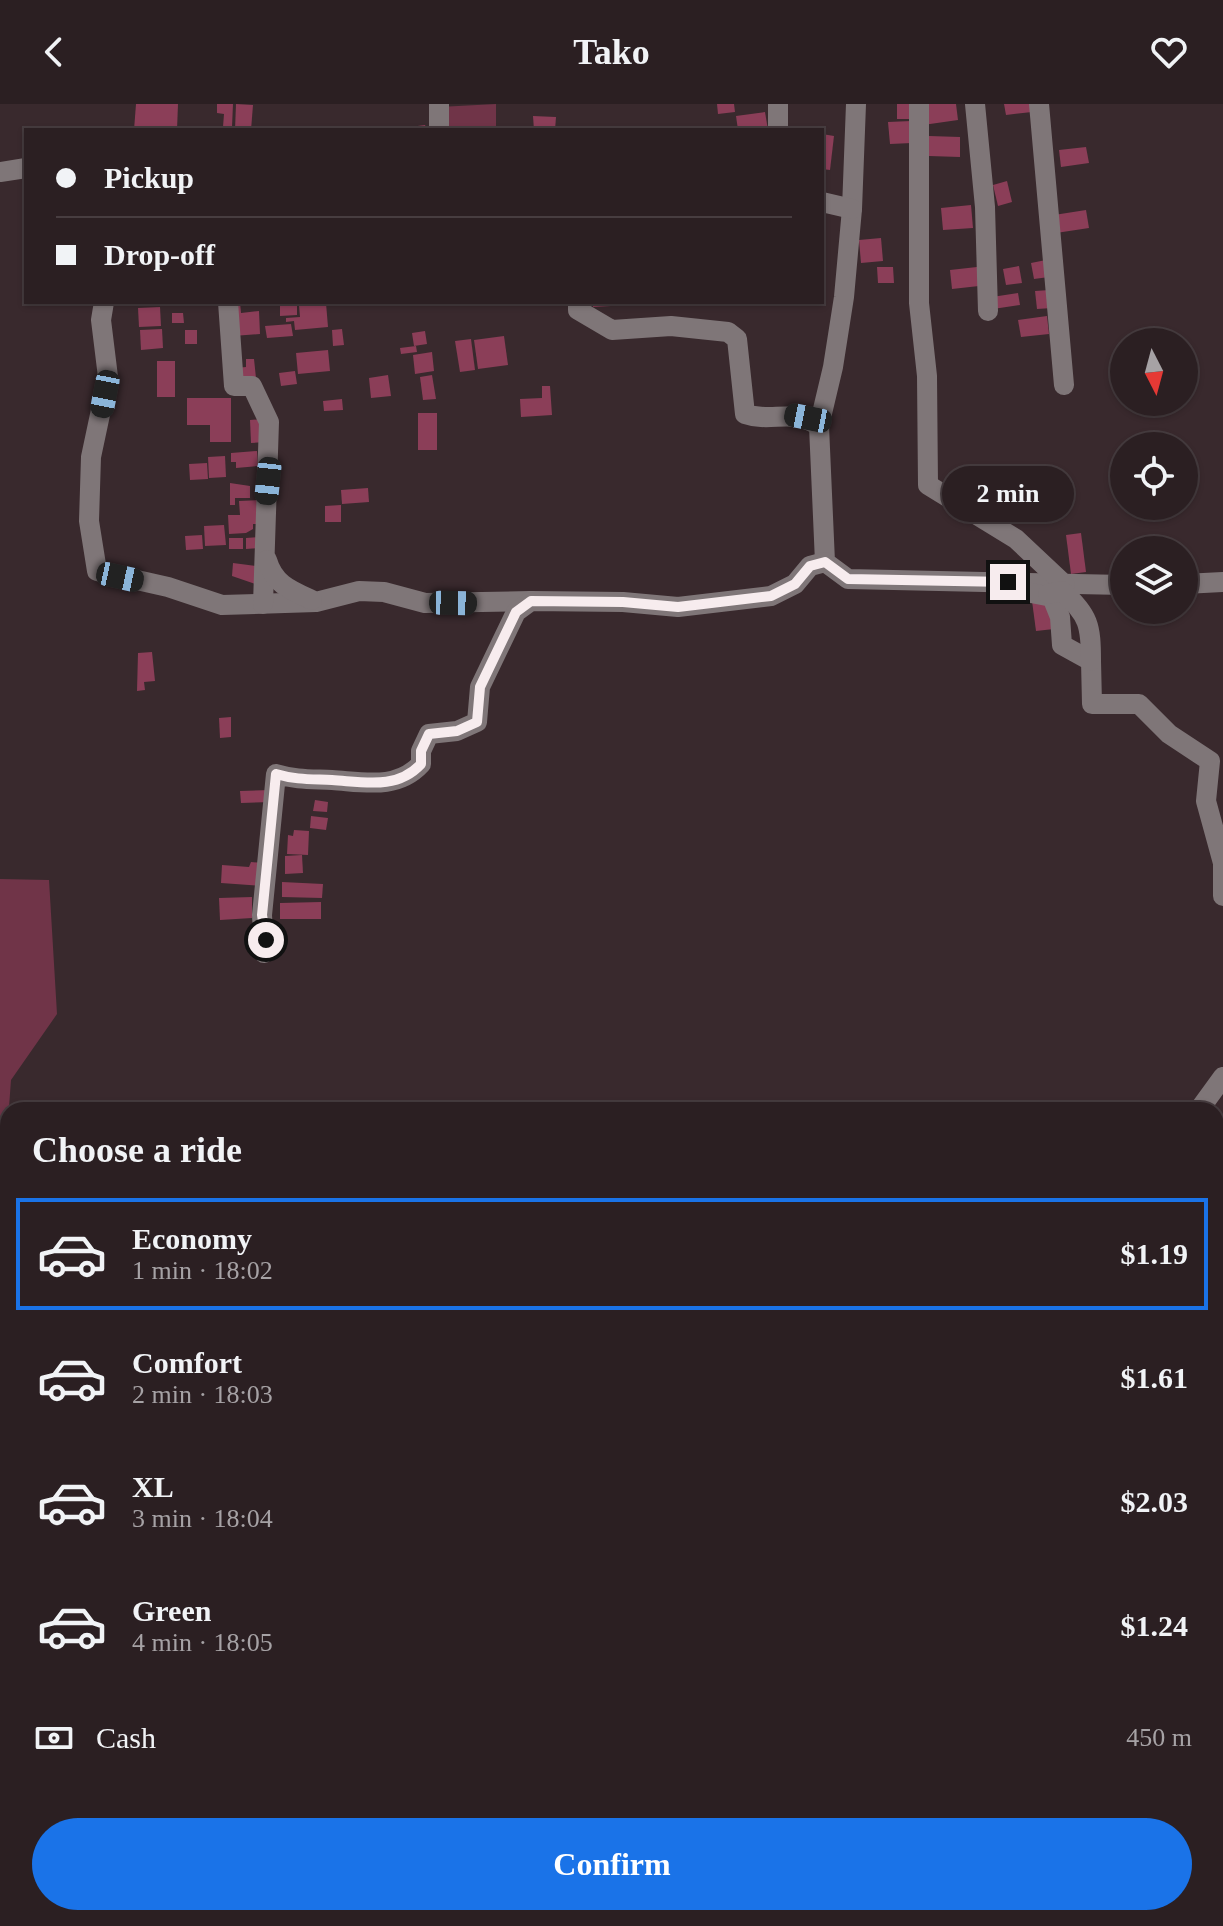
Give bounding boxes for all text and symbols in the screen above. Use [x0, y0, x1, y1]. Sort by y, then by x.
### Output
icon: back [32, 30, 76, 74]
icon: heart [1147, 30, 1191, 74]
text: Tako [573, 32, 650, 72]
text: Pickup [104, 161, 194, 194]
text: Drop-off [104, 238, 215, 271]
north arrow [1110, 328, 1198, 416]
map controls [1110, 328, 1198, 624]
car [89, 368, 121, 420]
car [782, 402, 834, 434]
button: locate [1110, 432, 1198, 520]
car [254, 456, 282, 506]
callout: 2 min [942, 466, 1074, 522]
text: 2 min [977, 479, 1039, 508]
button: layers [1110, 536, 1198, 624]
car [94, 560, 146, 594]
route end [990, 564, 1026, 600]
car [429, 591, 477, 615]
route start [248, 922, 284, 958]
text: Choose a ride [32, 1130, 242, 1170]
icon: car [36, 1218, 108, 1290]
text: Economy [132, 1222, 252, 1255]
text: $1.19 [1121, 1237, 1188, 1270]
text: 1 min · 18:02 [132, 1256, 273, 1285]
icon: car [36, 1342, 108, 1414]
text: Comfort [132, 1346, 242, 1379]
text: $1.61 [1121, 1361, 1188, 1394]
text: 2 min · 18:03 [132, 1380, 273, 1409]
icon: car [36, 1466, 108, 1538]
text: XL [132, 1470, 174, 1503]
text: $2.03 [1121, 1485, 1188, 1518]
text: 3 min · 18:04 [132, 1504, 273, 1533]
icon: car [36, 1590, 108, 1662]
text: Green [132, 1594, 211, 1627]
text: $1.24 [1121, 1609, 1188, 1642]
text: 4 min · 18:05 [132, 1628, 273, 1657]
icon: cash [32, 1716, 76, 1760]
text: Cash [96, 1721, 156, 1754]
text: 450 m [1126, 1723, 1192, 1752]
button: Confirm [32, 1818, 1192, 1910]

